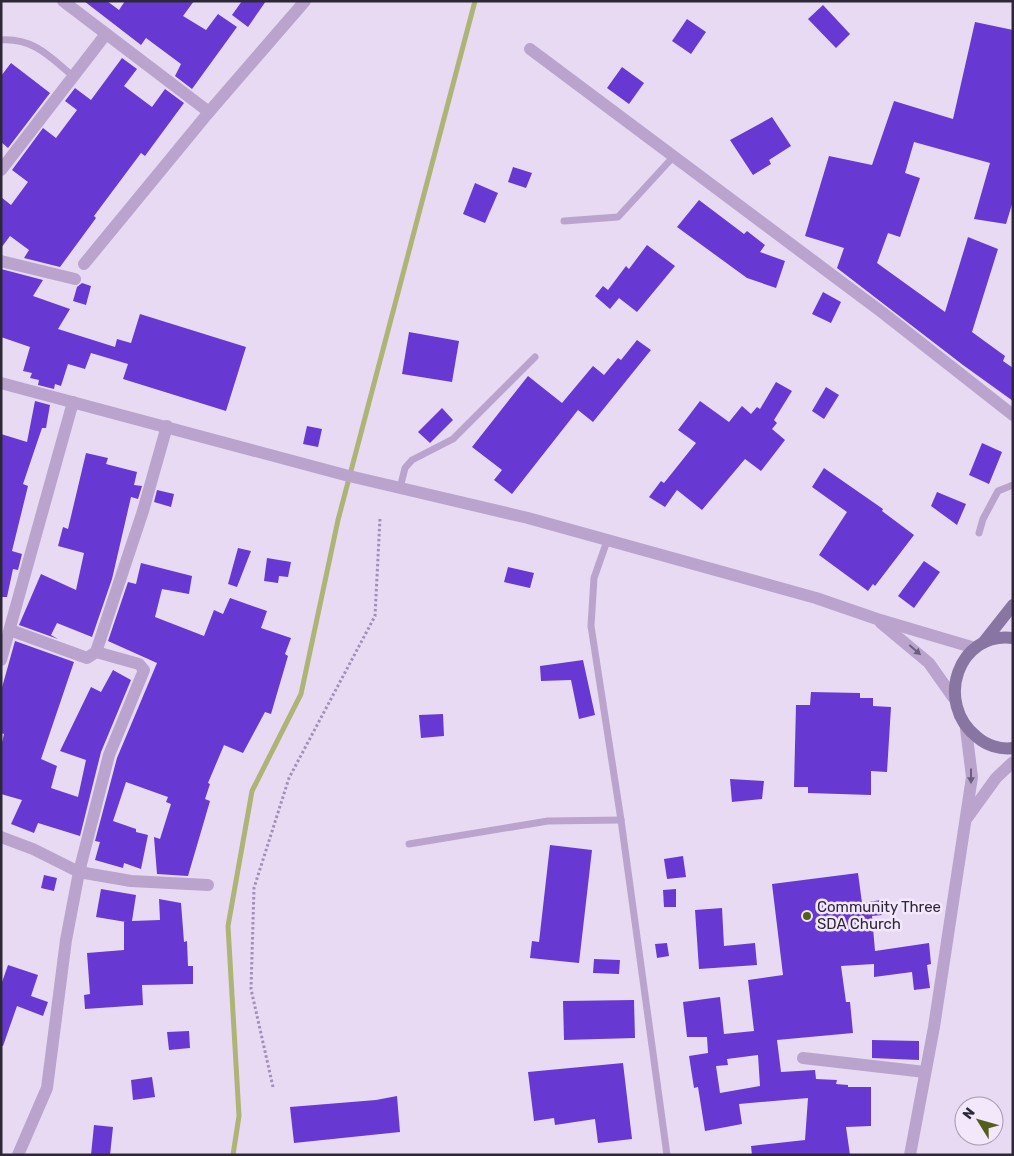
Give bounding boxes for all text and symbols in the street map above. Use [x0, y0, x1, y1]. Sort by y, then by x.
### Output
one-way arrow [908, 645, 921, 656]
one-way arrow [967, 768, 975, 784]
place label: Community Three SDA Church [817, 898, 941, 933]
marker: Community Three SDA Church [801, 910, 813, 922]
north arrow [954, 1096, 1004, 1146]
text: N [959, 1104, 979, 1123]

